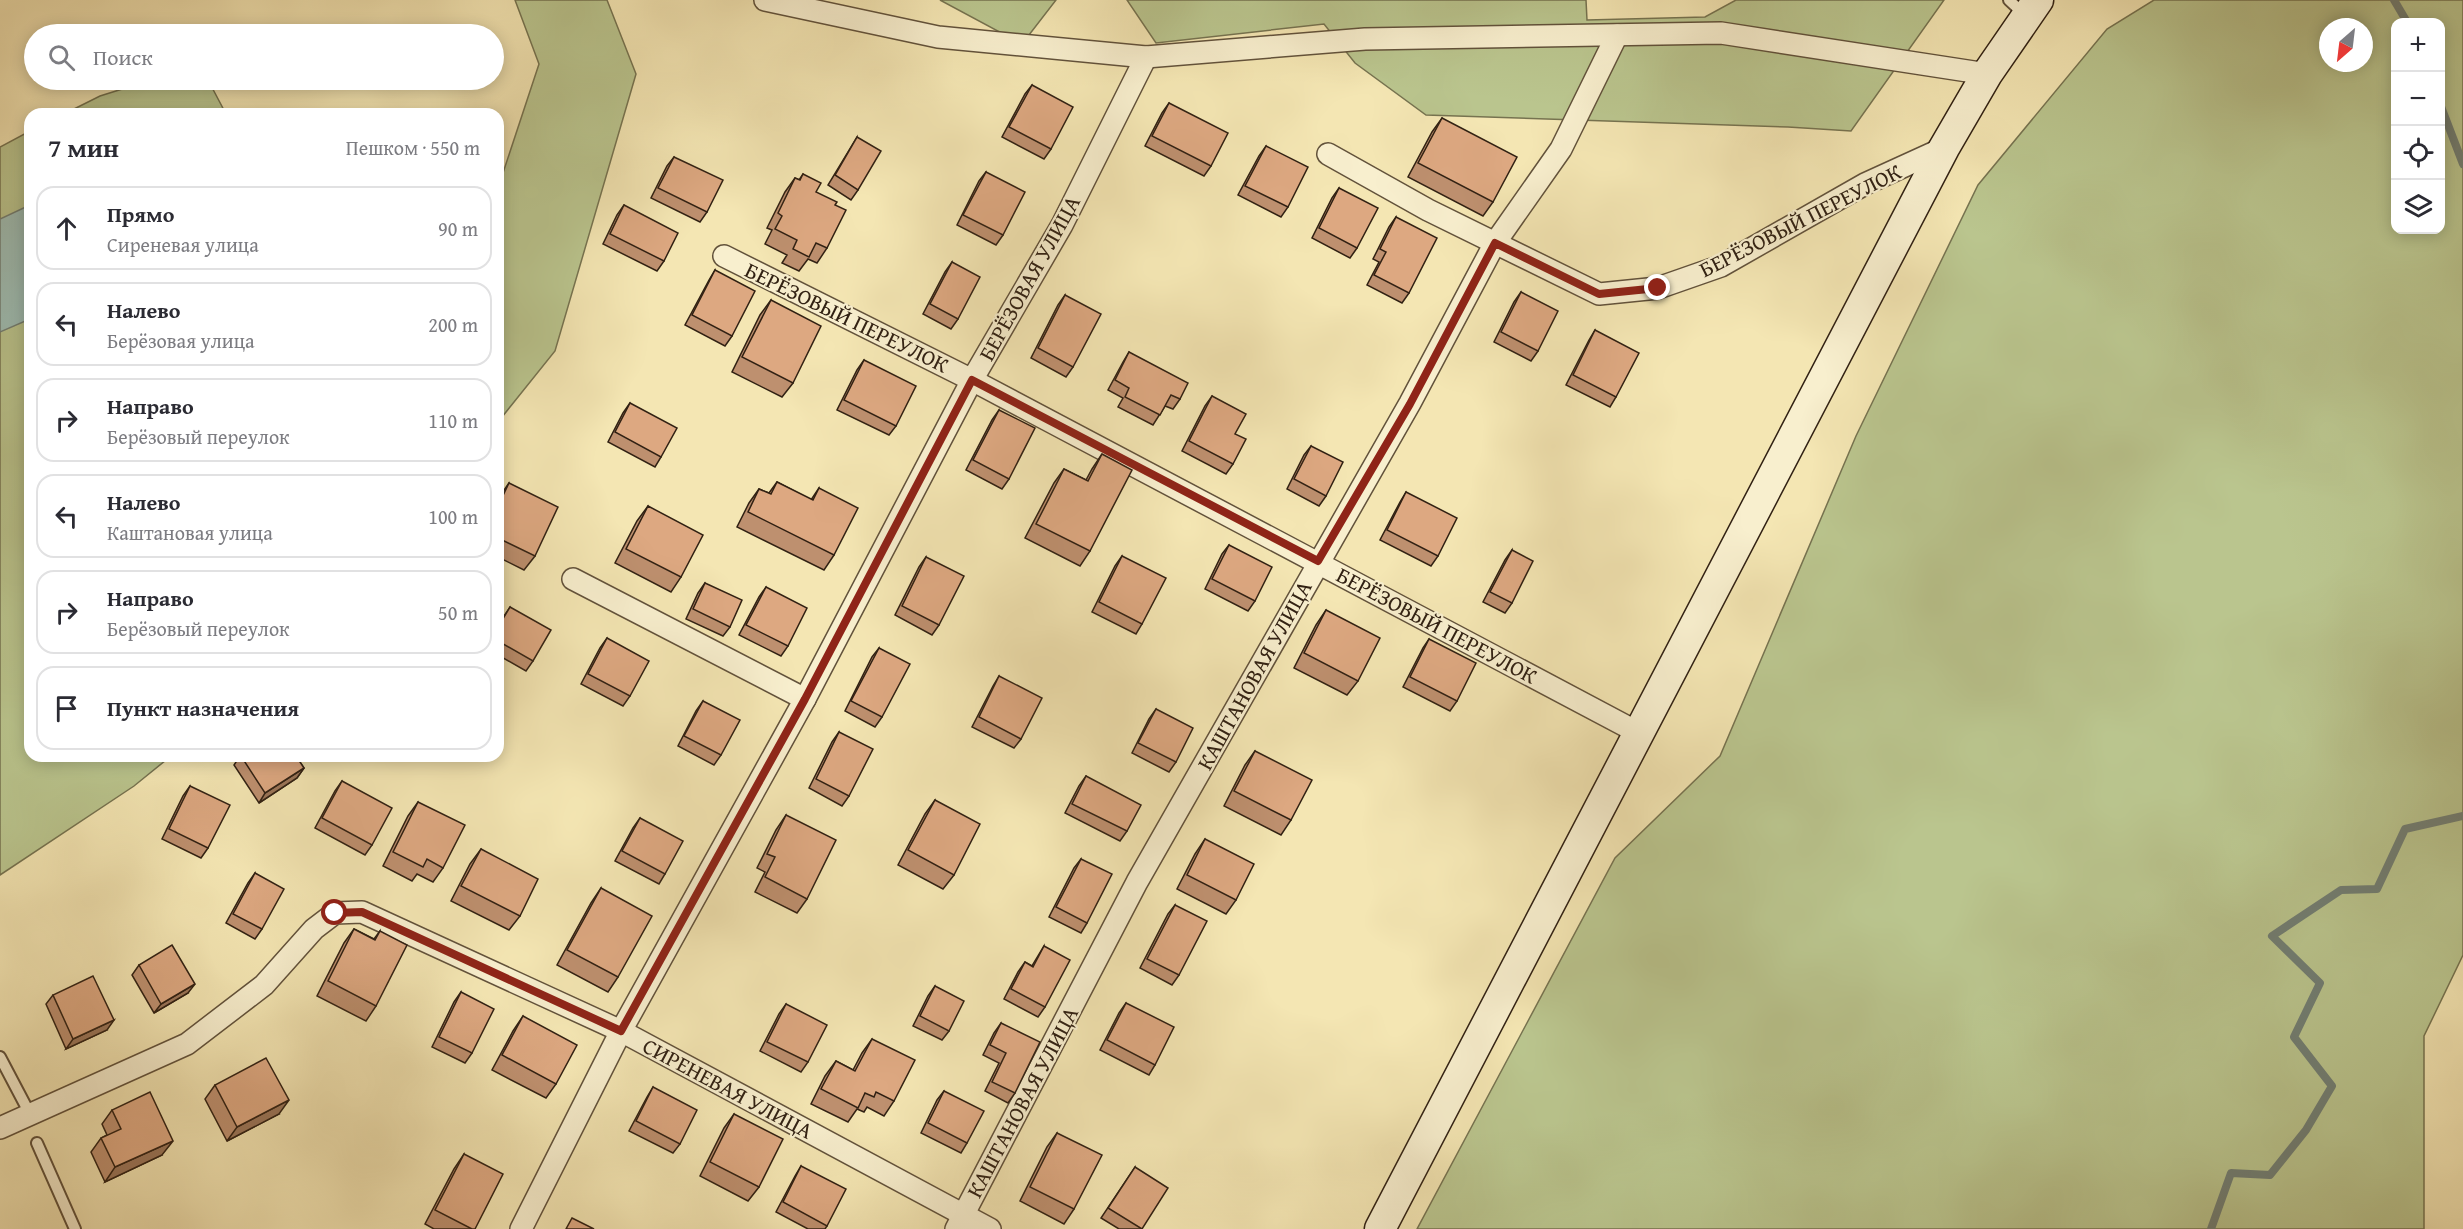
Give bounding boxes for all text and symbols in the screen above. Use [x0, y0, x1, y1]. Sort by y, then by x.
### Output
north arrow [2319, 18, 2373, 72]
map controls [2391, 18, 2445, 234]
button: + [2391, 18, 2445, 72]
search box [24, 24, 504, 90]
icon: search [45, 41, 78, 74]
text: Поиск [93, 41, 153, 73]
button: − [2391, 72, 2445, 126]
button: locate [2391, 126, 2445, 180]
text: 7 мин [48, 128, 119, 167]
text: Пешком · 550 m [346, 133, 480, 162]
street label: БЕРЁЗОВЫЙ ПЕРЕУЛОК [1693, 155, 1907, 285]
button: layers [2391, 180, 2445, 234]
street label: БЕРЁЗОВАЯ УЛИЦА [970, 189, 1088, 366]
text: Прямо [107, 198, 174, 230]
icon: ahead [50, 212, 83, 245]
text: 90 m [438, 214, 478, 243]
text: Сиреневая улица [107, 230, 259, 259]
street label: БЕРЁЗОВЫЙ ПЕРЕУЛОК [740, 254, 955, 380]
route end [1644, 274, 1670, 300]
text: Налево [107, 294, 180, 326]
icon: left [50, 308, 83, 341]
text: 200 m [428, 310, 478, 339]
text: Берёзовая улица [107, 326, 255, 355]
text: Направо [107, 390, 194, 422]
icon: right [50, 404, 83, 437]
text: 110 m [428, 406, 478, 435]
text: Берёзовый переулок [107, 422, 290, 451]
text: Налево [107, 486, 180, 518]
icon: left [50, 500, 83, 533]
text: 100 m [428, 502, 478, 531]
text: Каштановая улица [107, 518, 273, 547]
street label: БЕРЁЗОВЫЙ ПЕРЕУЛОК [1331, 559, 1543, 692]
street label: КАШТАНОВАЯ УЛИЦА [1189, 574, 1320, 776]
text: Направо [107, 582, 194, 614]
icon: right [50, 596, 83, 629]
text: 50 m [438, 598, 478, 627]
text: Берёзовый переулок [107, 614, 290, 643]
icon: arrive [50, 692, 83, 725]
text: Пункт назначения [107, 692, 299, 724]
route start [321, 899, 347, 925]
street label: КАШТАНОВАЯ УЛИЦА [958, 1000, 1086, 1203]
street label: СИРЕНЕВАЯ УЛИЦА [637, 1030, 819, 1147]

